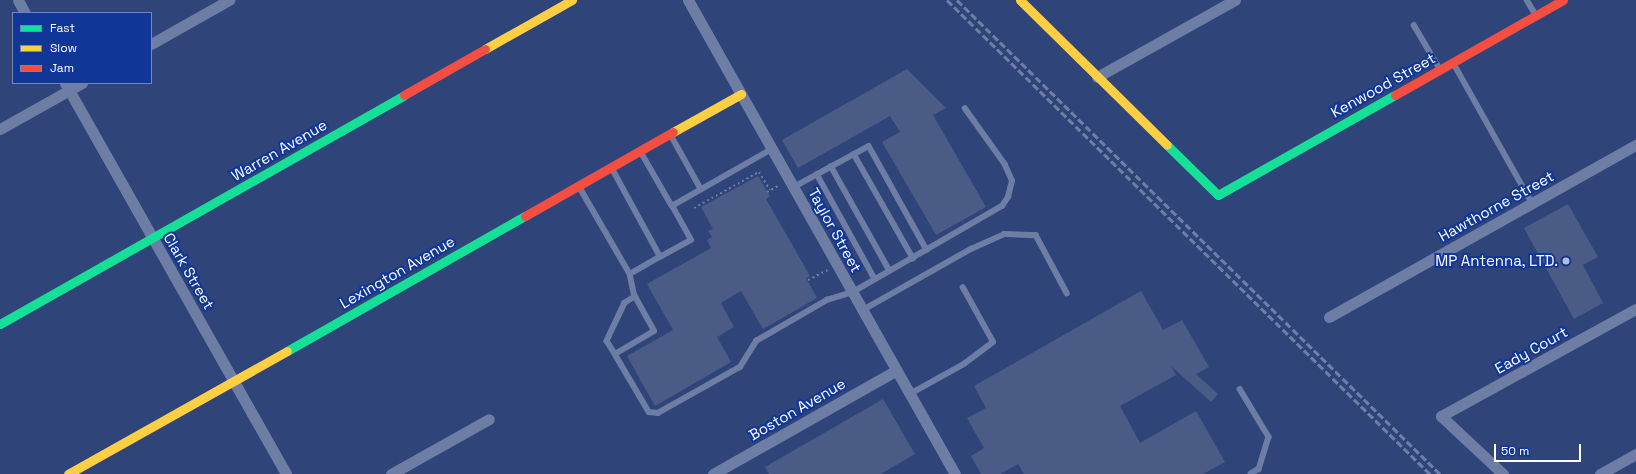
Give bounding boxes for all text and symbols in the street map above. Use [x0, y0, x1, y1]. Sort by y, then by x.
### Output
legend [12, 12, 152, 84]
text: Fast [50, 20, 75, 36]
text: Slow [50, 40, 77, 56]
street label: Kenwood Street [1328, 49, 1438, 121]
text: Jam [50, 60, 74, 76]
street label: Warren Avenue [228, 115, 330, 185]
street label: Hawthorne Street [1435, 167, 1557, 245]
street label: Taylor Street [804, 185, 866, 275]
street label: Clark Street [160, 230, 218, 312]
street label: Lexington Avenue [336, 232, 458, 312]
place label: MP Antenna, LTD. [1435, 252, 1558, 270]
marker: MP Antenna, LTD. [1561, 256, 1571, 266]
street label: Eady Court [1492, 323, 1570, 377]
street label: Boston Avenue [745, 374, 849, 444]
scale bar [1496, 436, 1583, 462]
text: 50 m [1501, 443, 1529, 459]

